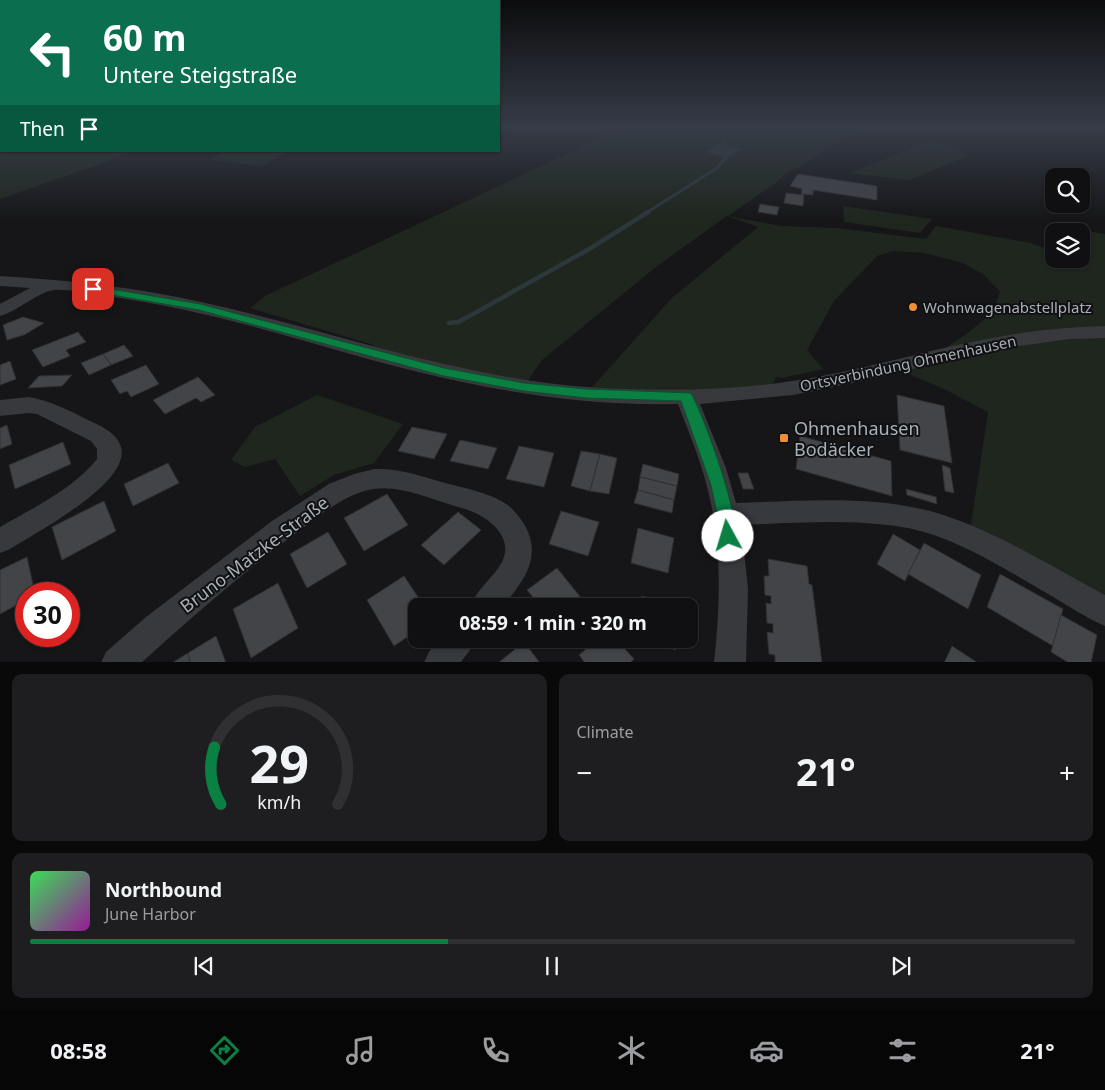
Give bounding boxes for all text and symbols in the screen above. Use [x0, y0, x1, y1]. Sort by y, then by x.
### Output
text: 60 m [103, 14, 186, 61]
icon: left [20, 20, 85, 85]
text: Untere Steigstraße [103, 59, 297, 89]
icon: arrive [75, 115, 103, 143]
text: Then [20, 116, 65, 142]
map controls [1045, 168, 1090, 268]
button: search [1045, 168, 1090, 213]
button: layers [1045, 223, 1090, 268]
pin [72, 268, 114, 310]
icon: arrive [79, 275, 107, 303]
place label: Wohnwagenabstellplatz [923, 297, 1092, 317]
marker: Wohnwagenabstellplatz [907, 301, 919, 313]
street label: Ortsverbindung Ohmenhausen [798, 330, 1018, 396]
place label: Ohmenhausen Bodäcker [794, 416, 920, 461]
marker: Ohmenhausen Bodäcker [778, 432, 790, 444]
street label: Bruno-Matzke-Straße [175, 490, 333, 618]
position arrow [701, 509, 753, 561]
speed limit sign: 30 [15, 582, 80, 647]
text: 08:59 · 1 min · 320 m [459, 610, 647, 636]
text: Climate [577, 721, 634, 743]
text: 29 [250, 727, 309, 798]
text: 21° [796, 745, 856, 797]
text: − [577, 753, 593, 791]
text: + [1059, 753, 1075, 791]
text: km/h [257, 790, 301, 814]
text: Northbound [105, 877, 222, 903]
text: June Harbor [105, 903, 196, 925]
icon: previous [190, 952, 218, 980]
icon: pause [538, 952, 566, 980]
icon: next [887, 952, 915, 980]
icon: directions [207, 1033, 242, 1068]
icon: music [343, 1033, 378, 1068]
icon: phone [478, 1033, 513, 1068]
icon: climate [614, 1033, 649, 1068]
icon: car [749, 1033, 784, 1068]
icon: filters [885, 1033, 920, 1068]
text: 08:58 [50, 1035, 107, 1065]
text: 21° [1020, 1035, 1055, 1065]

